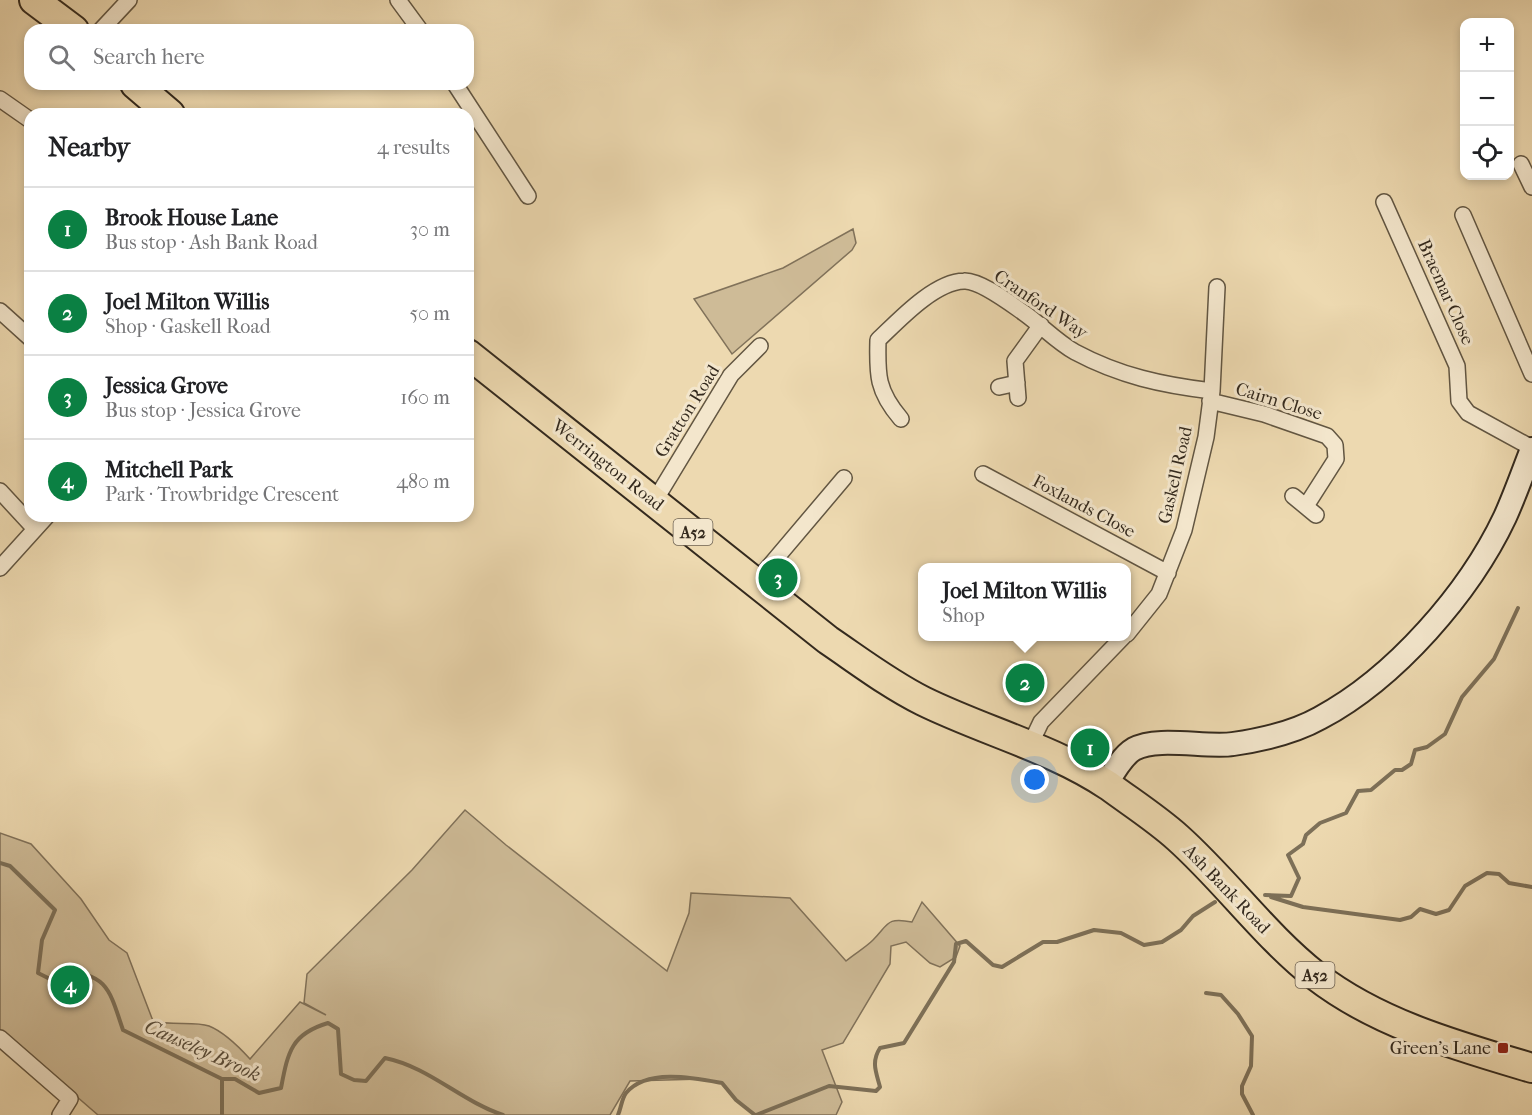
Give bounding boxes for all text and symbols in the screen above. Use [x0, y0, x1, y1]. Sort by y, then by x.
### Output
map controls [1460, 18, 1514, 180]
button: + [1460, 18, 1514, 72]
search box [24, 24, 474, 90]
icon: search [45, 41, 78, 74]
text: Search here [93, 44, 205, 70]
button: − [1460, 72, 1514, 126]
button: locate [1460, 126, 1514, 180]
text: Nearby [48, 132, 130, 163]
text: 4 results [377, 136, 450, 159]
text: Brook House Lane [105, 205, 278, 231]
text: 1 [64, 218, 71, 241]
text: 30 m [410, 218, 450, 241]
text: Bus stop · Ash Bank Road [105, 231, 318, 254]
street label: Braemar Close [1413, 236, 1478, 348]
street label: Cranford Way [990, 265, 1093, 344]
text: Joel Milton Willis [105, 289, 269, 315]
text: 2 [62, 302, 73, 325]
text: 50 m [409, 302, 450, 325]
text: Shop · Gaskell Road [105, 315, 271, 338]
street label: Gratton Road [651, 361, 724, 461]
text: Jessica Grove [105, 373, 228, 399]
street label: Cairn Close [1233, 378, 1325, 425]
text: 3 [63, 386, 72, 409]
text: 160 m [400, 386, 450, 409]
text: Bus stop · Jessica Grove [105, 399, 301, 422]
street label: Werrington Road [547, 415, 668, 516]
street label: Gaskell Road [1154, 424, 1197, 526]
text: Mitchell Park [105, 457, 233, 483]
text: 4 [62, 470, 73, 493]
text: 480 m [396, 470, 450, 493]
street label: Foxlands Close [1029, 471, 1139, 542]
text: Park · Trowbridge Crescent [105, 483, 339, 506]
road number: A52 [674, 519, 712, 545]
pin: 3 [758, 556, 798, 600]
popup [918, 563, 1131, 641]
text: Joel Milton Willis [942, 578, 1107, 604]
text: Shop [942, 604, 985, 627]
pin: 2 [1006, 660, 1044, 706]
pin: 1 [1070, 726, 1110, 771]
your location [1020, 765, 1049, 794]
street label: Ash Bank Road [1178, 840, 1275, 938]
pin: 4 [50, 962, 90, 1008]
road number: A52 [1296, 962, 1334, 988]
water label: Causeley Brook [141, 1015, 264, 1086]
place label: Green's Lane [1390, 1038, 1491, 1059]
marker: Green's Lane [1496, 1041, 1510, 1055]

